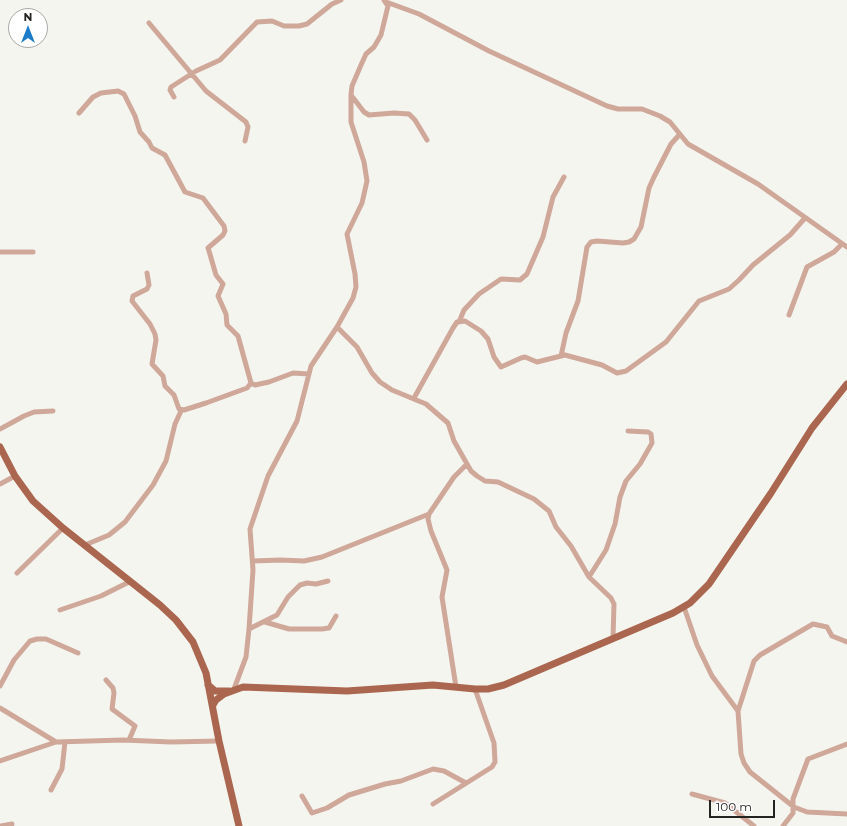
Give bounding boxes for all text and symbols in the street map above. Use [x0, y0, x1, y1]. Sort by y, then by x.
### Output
north arrow [8, 8, 48, 48]
text: N [24, 10, 32, 24]
scale bar [711, 792, 777, 818]
text: 100 m [716, 799, 752, 814]

